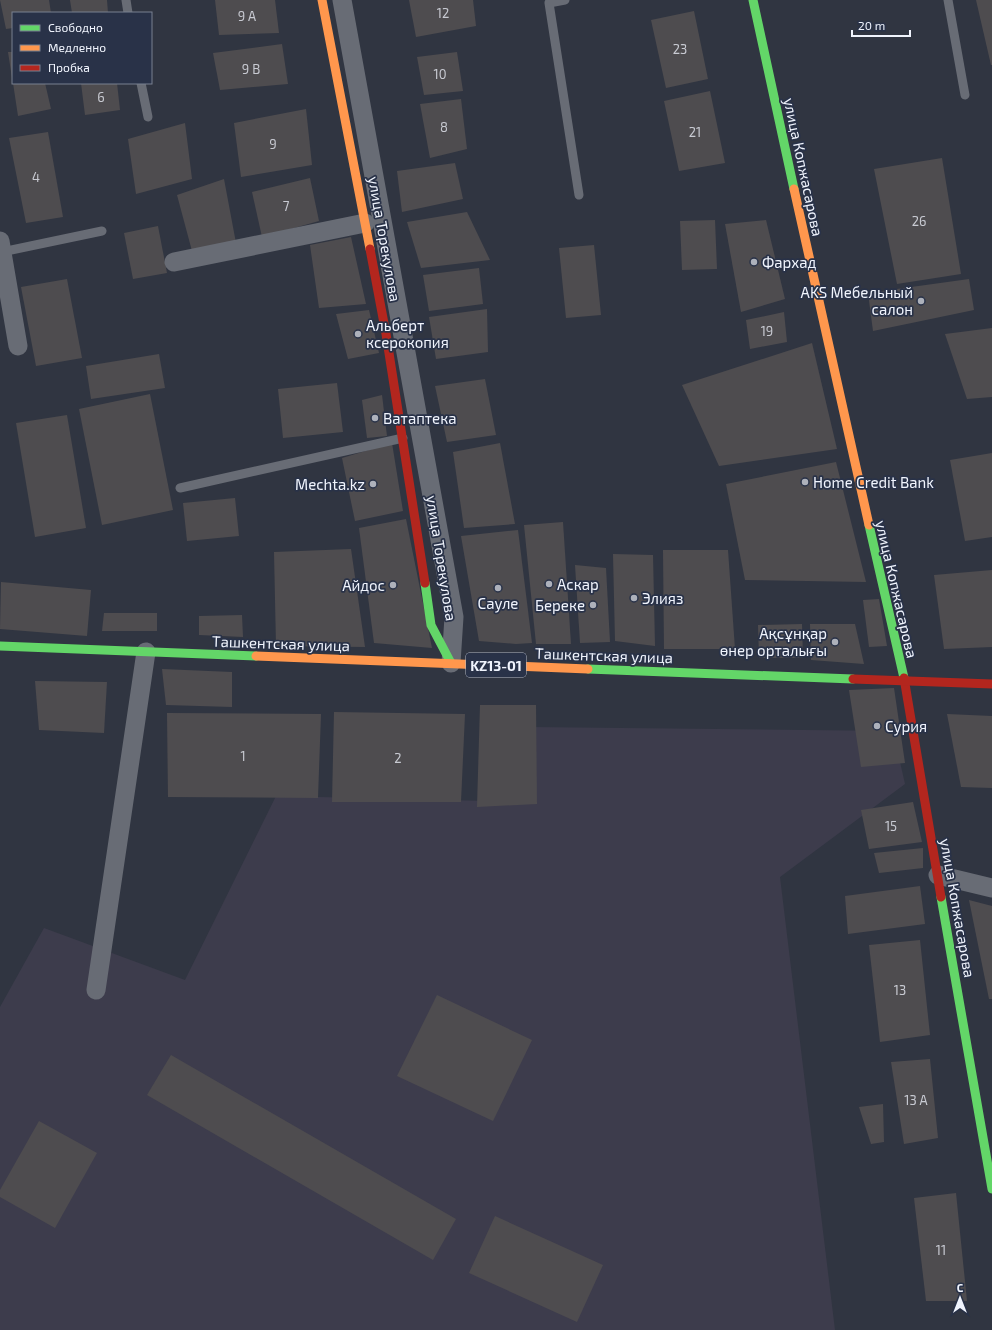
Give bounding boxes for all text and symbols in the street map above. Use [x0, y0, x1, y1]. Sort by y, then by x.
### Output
house number: 12 [437, 5, 449, 21]
house number: 9 А [238, 8, 256, 24]
legend [12, 12, 152, 84]
scale bar [852, 12, 910, 38]
text: 20 m [858, 18, 885, 32]
text: Свободно [48, 20, 103, 34]
text: Медленно [48, 40, 106, 54]
house number: 23 [673, 41, 687, 57]
text: Пробка [48, 60, 90, 74]
house number: 9 В [242, 61, 260, 77]
house number: 10 [433, 66, 447, 82]
house number: 6 [97, 89, 105, 105]
street label: улица Копжасарова [780, 96, 827, 238]
house number: 8 [440, 119, 448, 135]
house number: 21 [689, 124, 701, 140]
house number: 9 [269, 136, 277, 152]
house number: 4 [32, 169, 40, 185]
street label: улица Торекулова [364, 175, 405, 303]
house number: 7 [283, 198, 290, 214]
house number: 26 [912, 213, 926, 229]
place label: Фархад [762, 253, 817, 271]
marker: Фархад [749, 257, 759, 267]
place label: AKS Мебельный салон [801, 283, 913, 318]
marker: AKS Мебельный салон [916, 296, 926, 306]
place label: Альберт ксерокопия [366, 316, 449, 351]
house number: 19 [761, 323, 773, 339]
marker: Альберт ксерокопия [353, 329, 363, 339]
place label: Ватаптека [383, 409, 457, 427]
marker: Ватаптека [370, 413, 380, 423]
place label: Home Credit Bank [813, 473, 934, 491]
place label: Mechta.kz [295, 475, 365, 493]
marker: Home Credit Bank [800, 477, 810, 487]
marker: Mechta.kz [368, 479, 378, 489]
street label: улица Торекулова [422, 494, 461, 622]
street label: улица Копжасарова [871, 518, 922, 660]
place label: Аскар [557, 575, 599, 593]
place label: Айдос [342, 576, 385, 594]
marker: Аскар [544, 579, 554, 589]
marker: Айдос [388, 580, 398, 590]
marker: Сауле [493, 583, 503, 593]
place label: Элияз [642, 589, 683, 607]
marker: Элияз [629, 593, 639, 603]
place label: Сауле [478, 594, 518, 613]
place label: Береке [535, 596, 585, 614]
marker: Береке [588, 600, 598, 610]
place label: Ақсұнқар өнер орталығы [720, 624, 827, 659]
street label: Ташкентская улица [212, 632, 350, 655]
marker: Ақсұнқар өнер орталығы [830, 637, 840, 647]
street label: Ташкентская улица [535, 644, 673, 667]
road number: KZ13-01 [466, 653, 526, 677]
place label: Сурия [885, 717, 927, 736]
marker: Сурия [872, 721, 882, 731]
house number: 1 [240, 748, 246, 764]
house number: 2 [394, 750, 402, 766]
house number: 15 [885, 818, 897, 834]
street label: улица Копжасарова [936, 837, 979, 979]
house number: 13 [894, 982, 906, 998]
house number: 13 А [904, 1092, 928, 1108]
house number: 11 [936, 1242, 946, 1258]
north arrow [940, 1278, 980, 1318]
text: С [957, 1281, 964, 1294]

